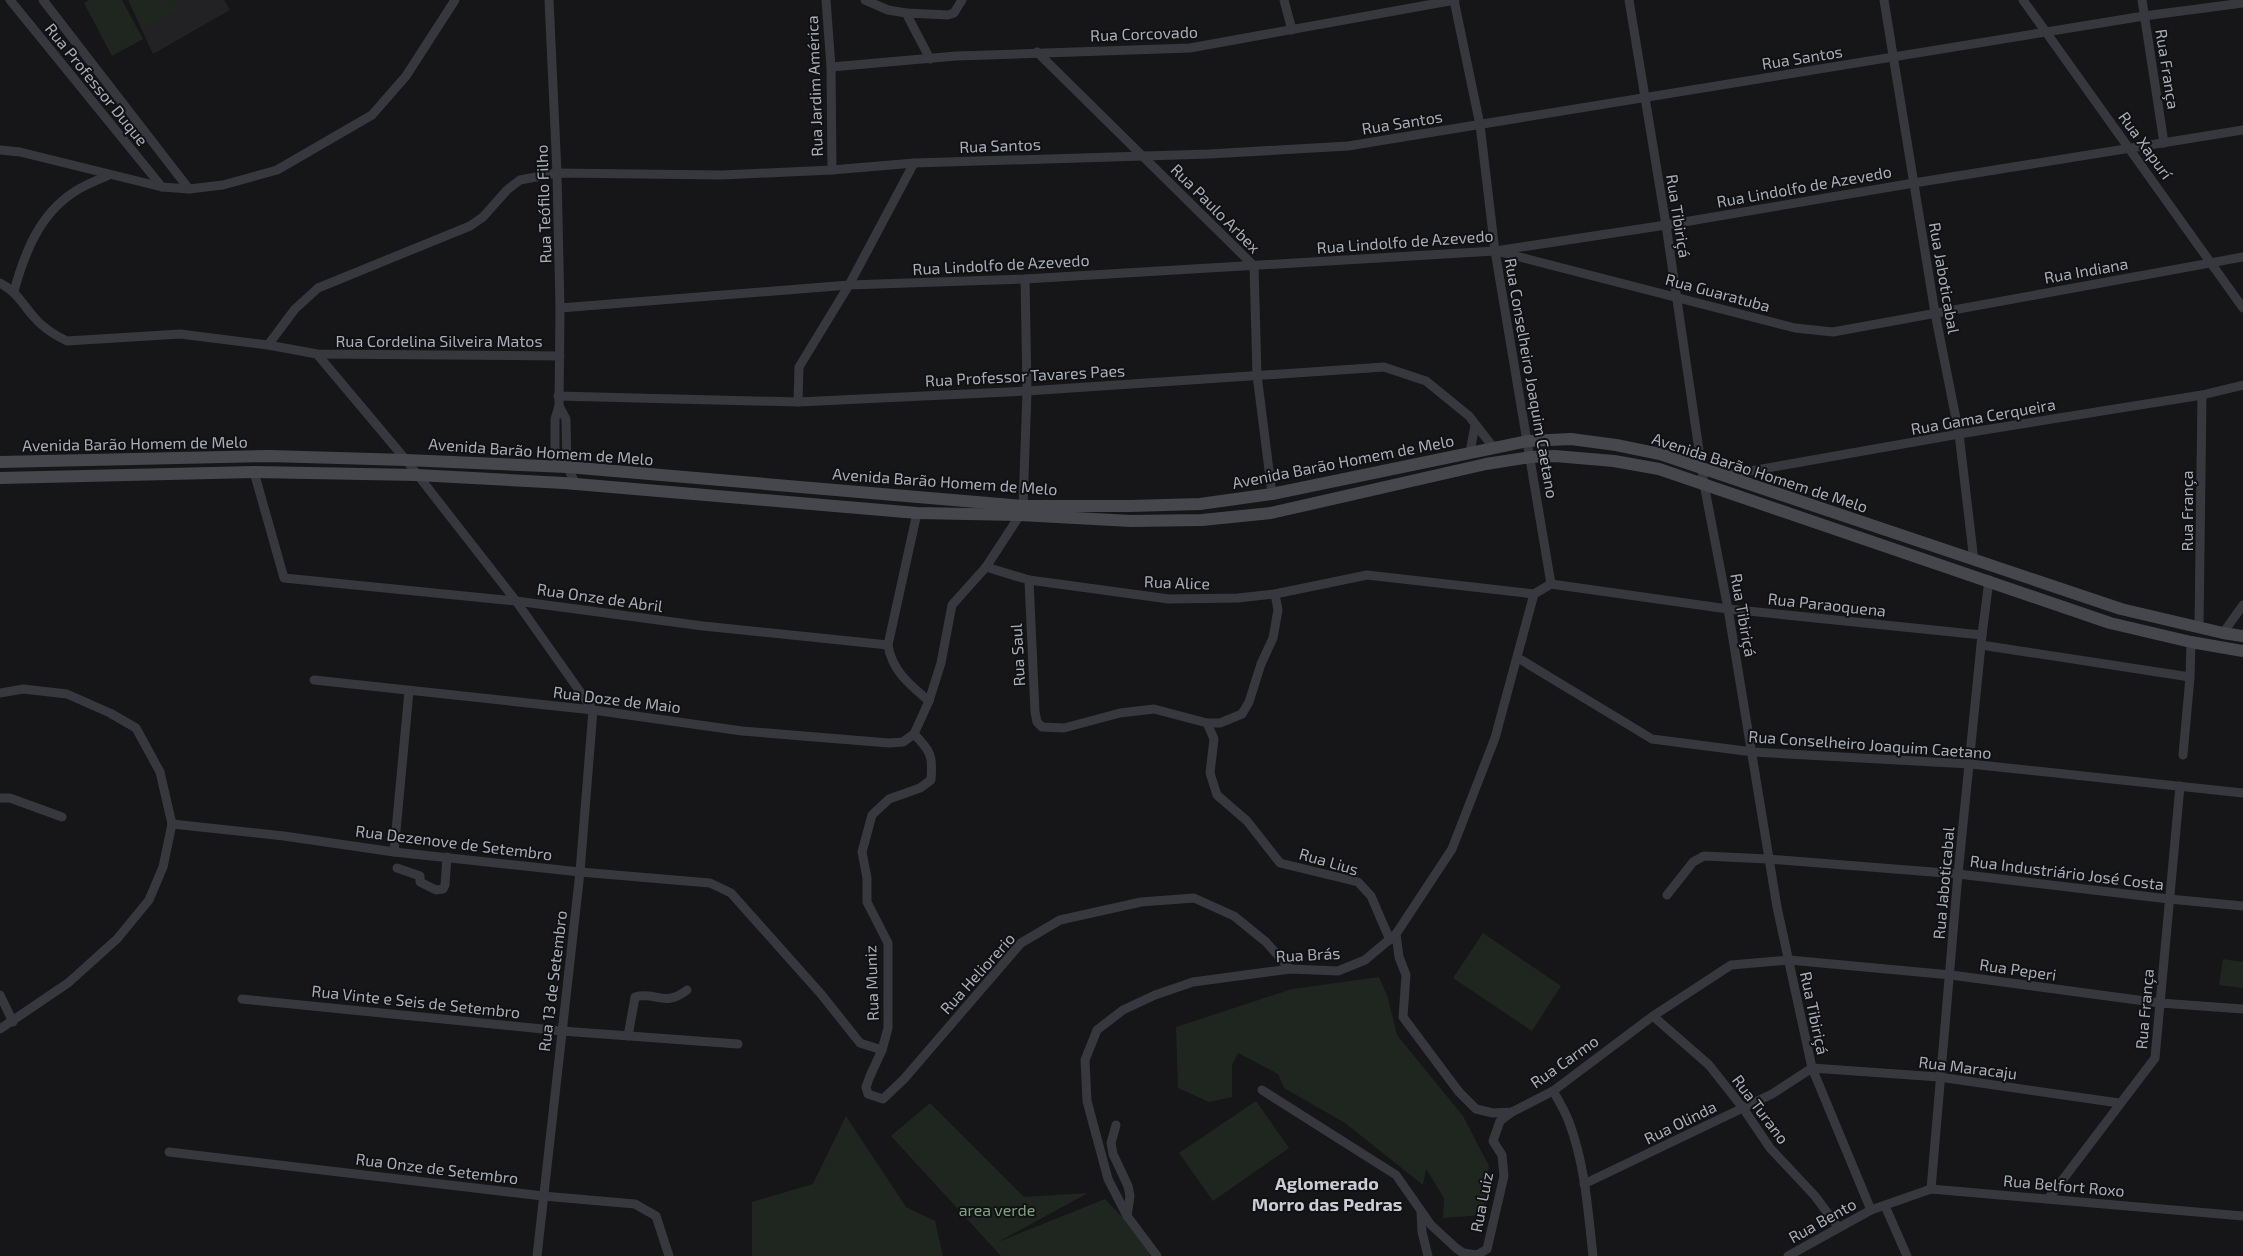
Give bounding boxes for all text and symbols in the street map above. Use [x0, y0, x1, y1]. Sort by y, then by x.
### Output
street label: Rua Jardim América [802, 15, 826, 157]
street label: Rua Professor Duque [42, 19, 152, 149]
street label: Rua Corcovado [1090, 22, 1198, 44]
street label: Rua França [2151, 28, 2184, 111]
street label: Rua Santos [1760, 41, 1844, 73]
street label: Rua Santos [1360, 106, 1444, 138]
street label: Rua Xapurí [2115, 108, 2177, 183]
street label: Rua Santos [959, 134, 1041, 156]
street label: Rua Teófilo Filho [531, 144, 555, 264]
street label: Rua Paulo Arbex [1167, 159, 1265, 257]
street label: Rua Lindolfo de Azevedo [1715, 161, 1893, 211]
street label: Rua Tibiriçá [1662, 173, 1695, 259]
street label: Rua Jaboticabal [1926, 221, 1964, 335]
street label: Rua Lindolfo de Azevedo [1316, 225, 1494, 257]
street label: Rua Lindolfo de Azevedo [912, 250, 1090, 278]
street label: Rua Indiana [2043, 253, 2129, 287]
street label: Rua Conselheiro Joaquim Caetano [1501, 256, 1563, 500]
street label: Rua Guaratuba [1664, 269, 1772, 315]
street label: Rua Cordelina Silveira Matos [335, 331, 543, 350]
street label: Rua Professor Tavares Paes [924, 360, 1126, 390]
street label: Rua Gama Cerqueira [1909, 394, 2057, 438]
street label: Avenida Barão Homem de Melo [1650, 428, 1870, 516]
street label: Avenida Barão Homem de Melo [1230, 430, 1456, 492]
street label: Avenida Barão Homem de Melo [22, 432, 248, 454]
street label: Avenida Barão Homem de Melo [428, 434, 654, 468]
street label: Avenida Barão Homem de Melo [832, 464, 1058, 498]
street label: Rua França [2177, 471, 2197, 551]
street label: Rua Alice [1144, 571, 1210, 593]
street label: Rua Tibiriçá [1726, 572, 1761, 658]
street label: Rua Onze de Abril [536, 579, 664, 615]
street label: Rua Paraoquena [1767, 588, 1887, 620]
street label: Rua Saul [1006, 623, 1028, 687]
street label: Rua Doze de Maio [552, 682, 682, 716]
street label: Rua Conselheiro Joaquim Caetano [1748, 726, 1992, 762]
street label: Rua Dezenove de Setembro [354, 820, 554, 864]
street label: Rua Jaboticabal [1929, 826, 1957, 940]
street label: Rua Lius [1297, 843, 1361, 879]
street label: Rua Industriário José Costa [1969, 851, 2165, 893]
street label: Rua 13 de Setembro [534, 909, 570, 1053]
street label: Rua Heliorerio [936, 928, 1018, 1018]
street label: Rua Brás [1275, 943, 1341, 965]
street label: Rua Muniz [860, 945, 882, 1021]
street label: Rua Peperi [1978, 954, 2058, 984]
street label: Rua França [2131, 968, 2158, 1050]
street label: Rua Tibiriçá [1796, 970, 1833, 1056]
street label: Rua Vinte e Seis de Setembro [311, 981, 521, 1021]
street label: Rua Carmo [1526, 1031, 1602, 1091]
street label: Rua Maracaju [1918, 1052, 2018, 1083]
street label: Rua Turano [1729, 1071, 1793, 1147]
street label: Rua Olinda [1641, 1096, 1719, 1148]
street label: Rua Onze de Setembro [355, 1149, 519, 1187]
street label: Rua Luiz [1466, 1170, 1496, 1234]
street label: Rua Belfort Roxo [2003, 1170, 2125, 1200]
district label: Aglomerado Morro das Pedras [1252, 1172, 1402, 1215]
street label: Rua Bento [1785, 1194, 1859, 1246]
park label: area verde [959, 1200, 1035, 1219]

